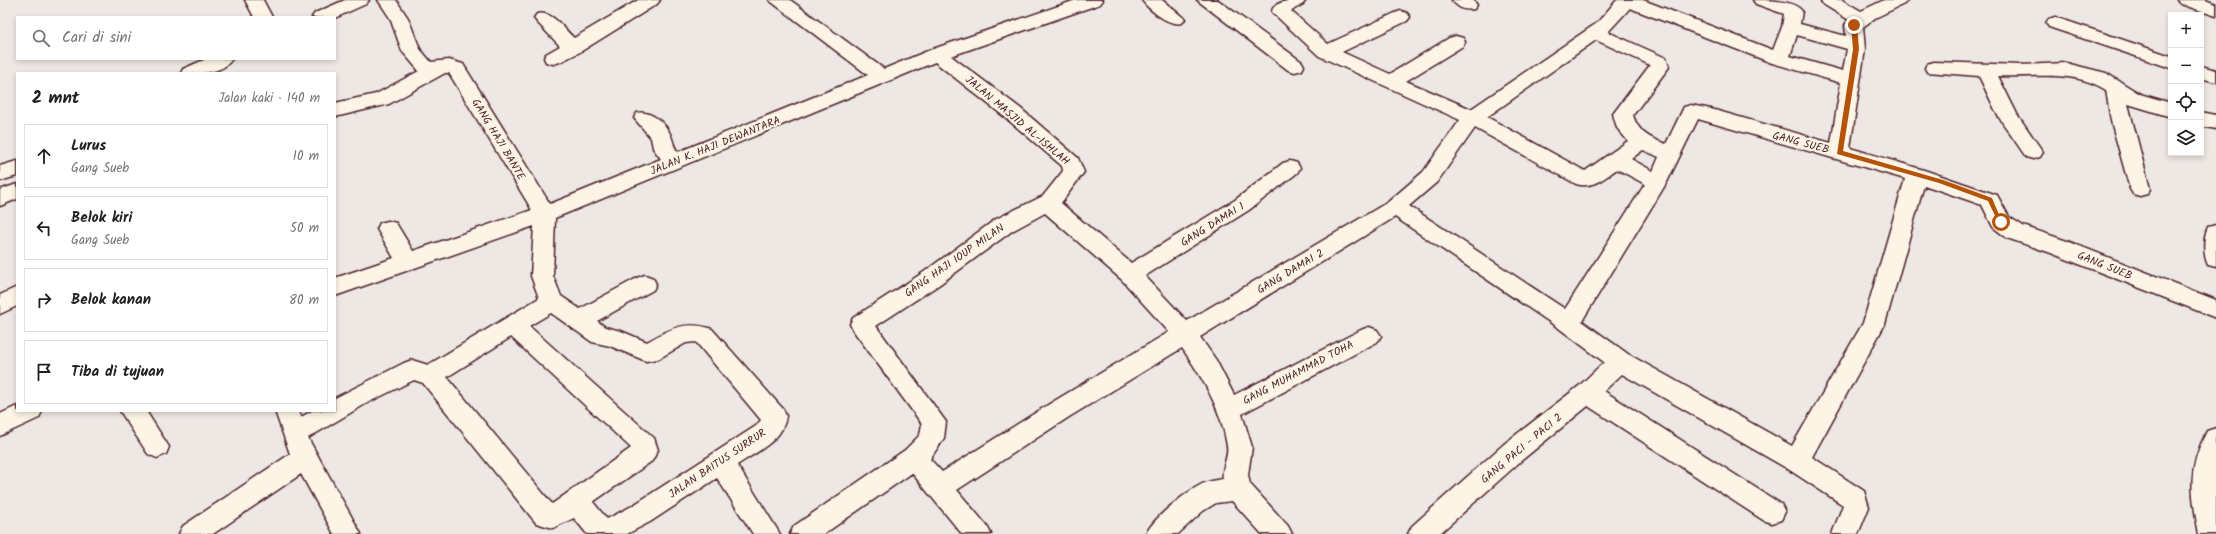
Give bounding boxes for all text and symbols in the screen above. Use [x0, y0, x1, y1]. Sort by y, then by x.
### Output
map controls [2168, 12, 2204, 156]
button: + [2168, 12, 2204, 48]
search box [16, 16, 336, 60]
route end [1845, 16, 1863, 34]
text: Cari di sini [62, 26, 131, 50]
icon: search [30, 27, 52, 49]
button: − [2168, 48, 2204, 84]
street label: JALAN MASJID AL-ISHLAH [961, 71, 1074, 170]
button: locate [2168, 84, 2204, 120]
text: 2 mnt [32, 85, 79, 112]
text: Jalan kaki · 140 m [218, 88, 320, 109]
street label: GANG HAJI BANTE [467, 95, 530, 184]
street label: JALAN K. HAJI DEWANTARA [648, 111, 783, 180]
button: layers [2168, 120, 2204, 156]
street label: GANG SUEB [1770, 127, 1831, 159]
text: Lurus [71, 134, 106, 158]
icon: ahead [33, 145, 55, 167]
text: 10 m [293, 146, 319, 167]
text: Gang Sueb [71, 158, 129, 179]
street label: GANG DAMAI 1 [1177, 198, 1248, 252]
text: Belok kiri [71, 206, 132, 230]
route start [1992, 213, 2010, 231]
icon: left [33, 217, 55, 239]
text: 50 m [290, 218, 319, 239]
street label: GANG HAJI IOUP MILAN [901, 219, 1009, 302]
text: Gang Sueb [71, 230, 129, 251]
street label: GANG DAMAI 2 [1254, 245, 1327, 299]
street label: GANG SUEB [2074, 247, 2135, 285]
text: Belok kanan [71, 288, 151, 312]
icon: right [33, 289, 55, 311]
text: 80 m [289, 290, 319, 311]
street label: GANG MUHAMMAD TOHA [1240, 336, 1358, 410]
text: Tiba di tujuan [71, 360, 164, 384]
icon: arrive [33, 361, 55, 383]
street label: GANG PACI - PACI 2 [1477, 409, 1566, 488]
street label: JALAN BAITUS SURRUR [665, 424, 771, 503]

